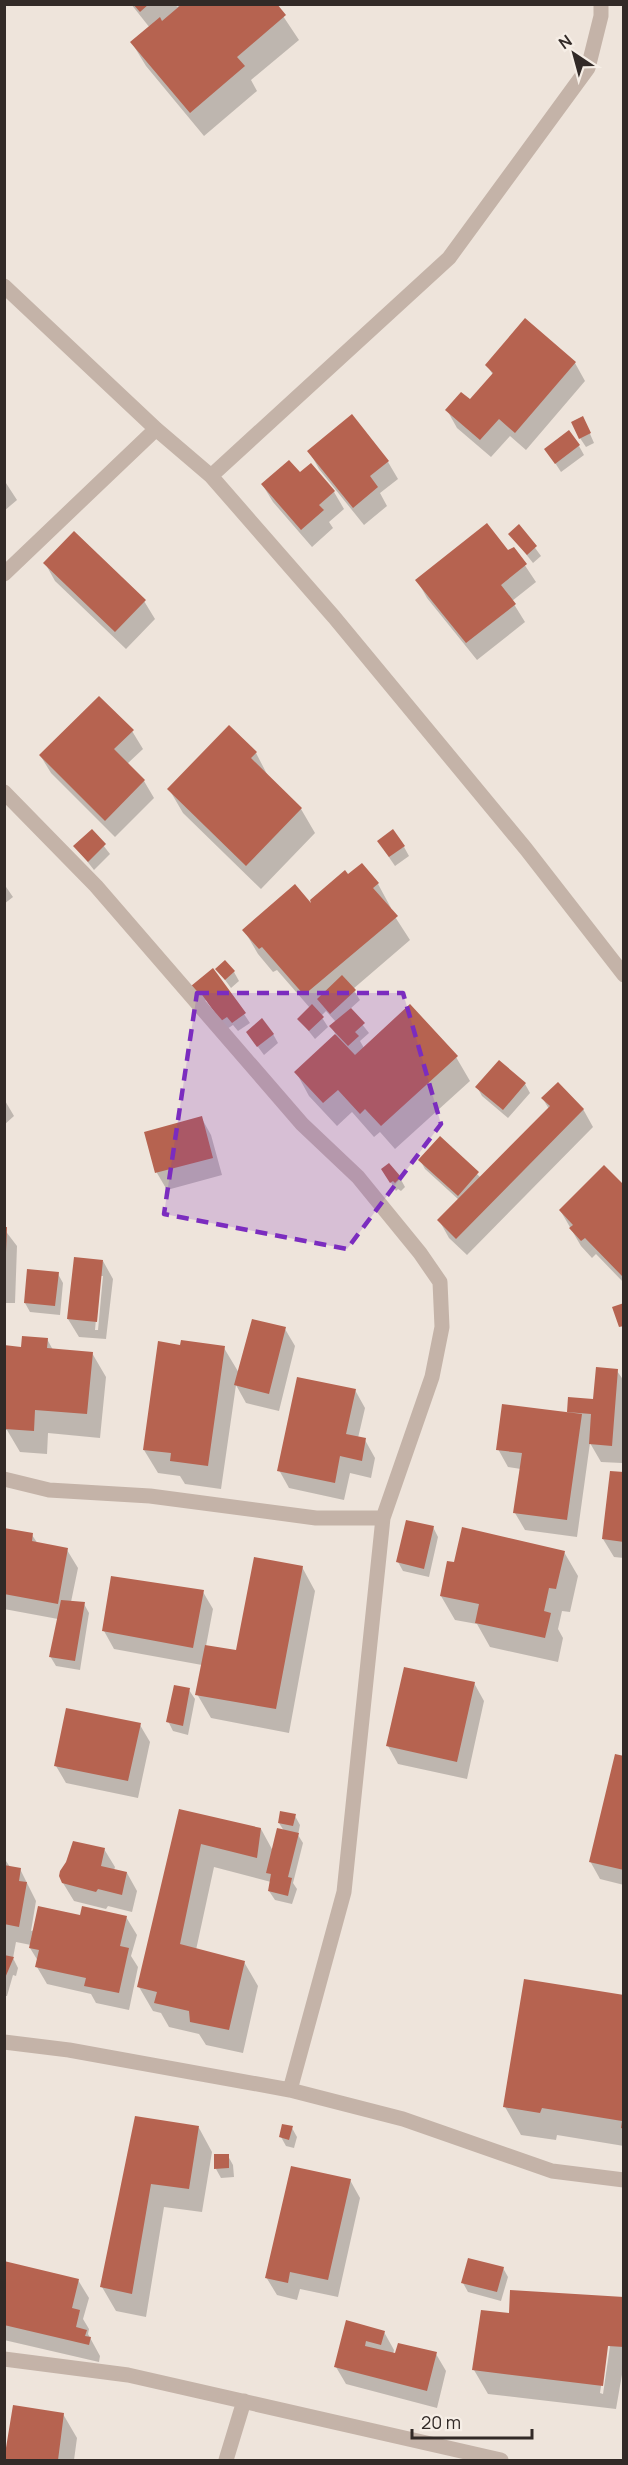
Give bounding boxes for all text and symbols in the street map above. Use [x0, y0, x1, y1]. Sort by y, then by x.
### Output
north arrow [544, 24, 604, 84]
text: N [554, 30, 576, 54]
scale bar [412, 2402, 532, 2440]
text: 20 m [421, 2410, 461, 2434]

